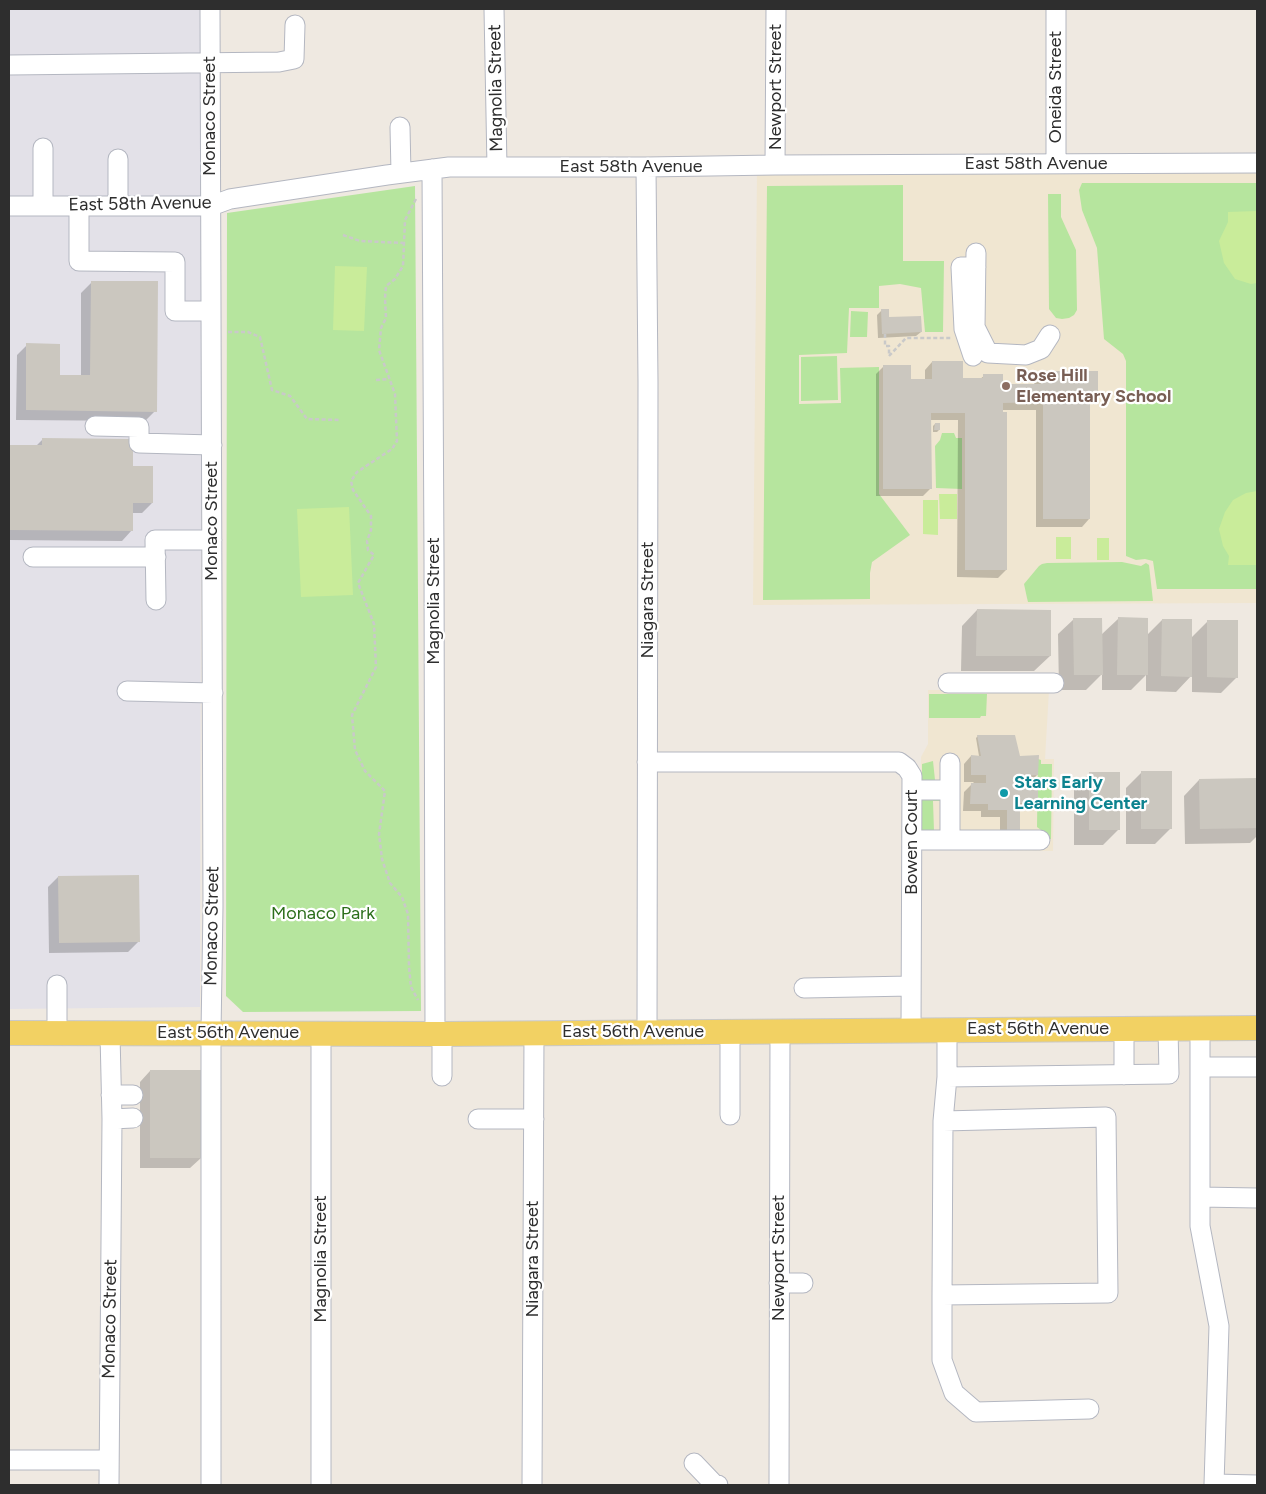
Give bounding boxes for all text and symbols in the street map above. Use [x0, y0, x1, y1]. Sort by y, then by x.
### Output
street label: Magnolia Street [484, 24, 508, 152]
street label: Newport Street [765, 24, 787, 150]
street label: Oneida Street [1045, 31, 1067, 143]
street label: Monaco Street [199, 56, 221, 176]
street label: East 58th Avenue [964, 153, 1108, 175]
street label: East 58th Avenue [559, 156, 703, 178]
street label: East 58th Avenue [68, 192, 212, 216]
place label: Rose Hill Elementary School [1016, 365, 1171, 408]
marker: Rose Hill Elementary School [1000, 380, 1012, 392]
street label: Monaco Street [201, 461, 223, 581]
street label: Magnolia Street [423, 537, 445, 665]
street label: Niagara Street [637, 541, 659, 659]
place label: Stars Early Learning Center [1014, 772, 1147, 814]
marker: Stars Early Learning Center [998, 787, 1010, 799]
street label: Bowen Court [901, 789, 923, 895]
street label: Monaco Street [200, 866, 224, 986]
park label: Monaco Park [271, 903, 375, 925]
street label: East 56th Avenue [967, 1018, 1109, 1040]
street label: East 56th Avenue [562, 1021, 704, 1043]
street label: East 56th Avenue [157, 1022, 299, 1044]
street label: Magnolia Street [310, 1195, 332, 1323]
street label: Newport Street [768, 1195, 790, 1321]
street label: Niagara Street [522, 1200, 544, 1318]
street label: Monaco Street [98, 1259, 122, 1379]

